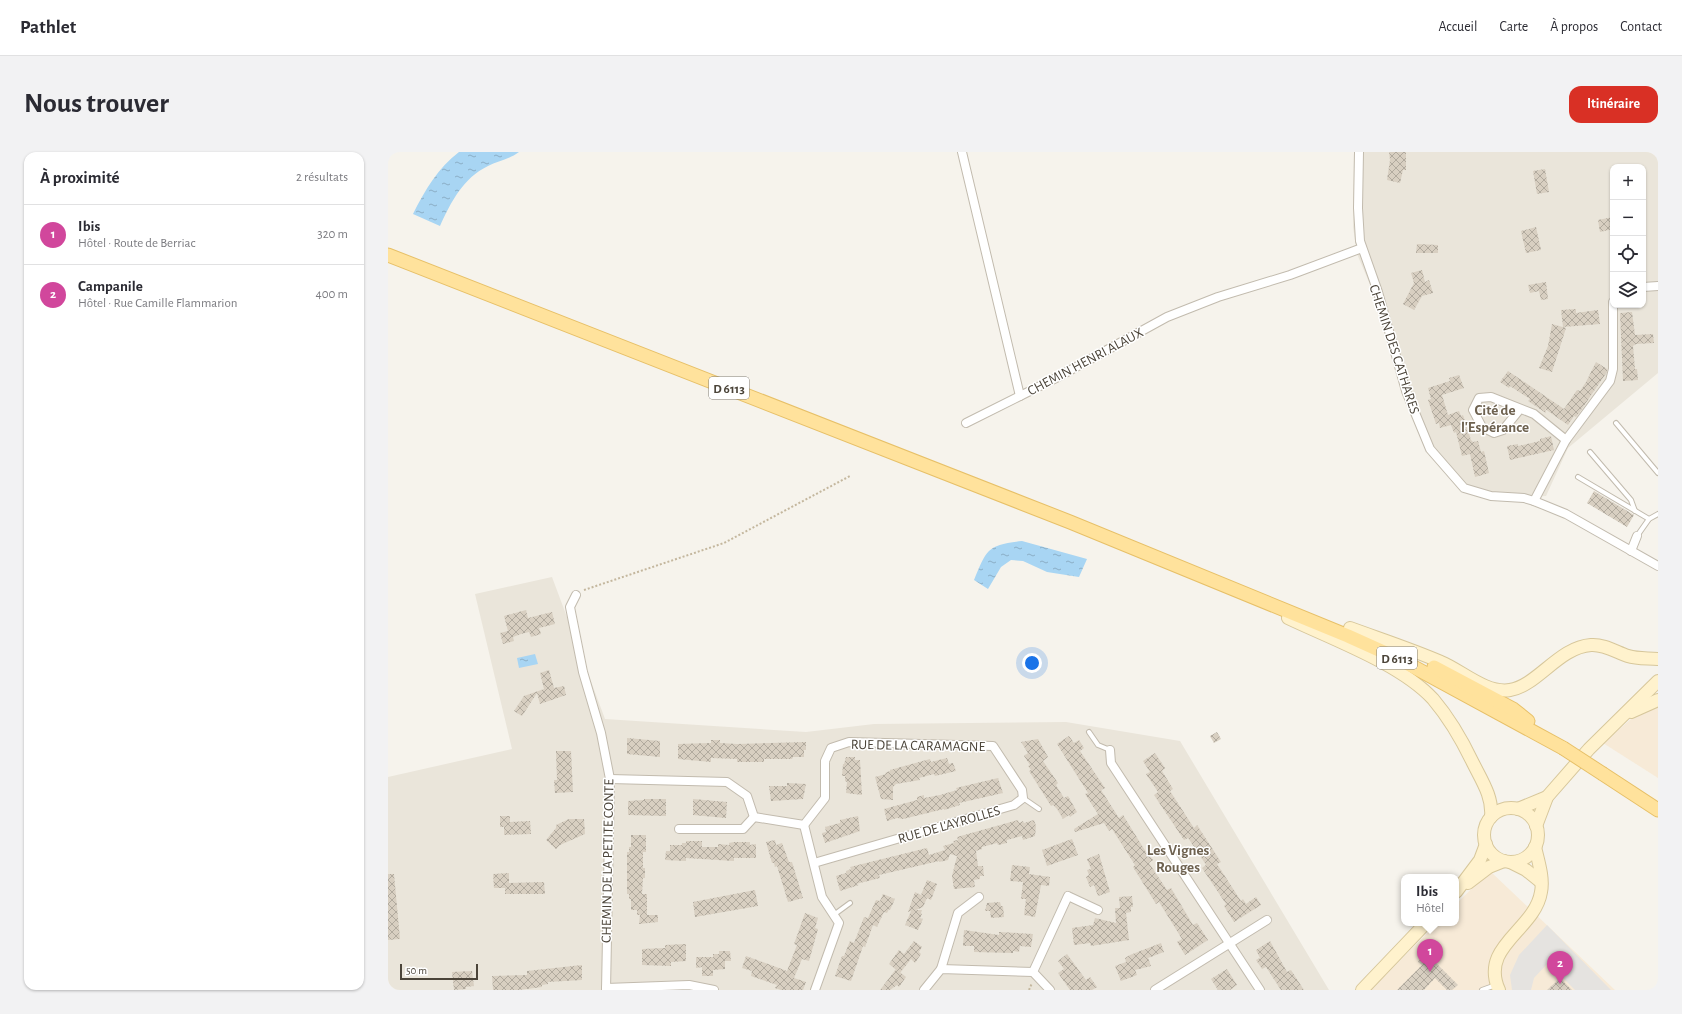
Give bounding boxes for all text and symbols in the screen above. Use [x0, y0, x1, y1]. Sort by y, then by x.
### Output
text: Pathlet [20, 18, 76, 37]
text: Accueil [1438, 20, 1477, 34]
text: Carte [1499, 20, 1528, 34]
text: À propos [1550, 20, 1598, 34]
text: Contact [1620, 20, 1662, 34]
button: Itinéraire [1569, 86, 1658, 123]
text: Nous trouver [24, 90, 169, 118]
map controls [1610, 164, 1646, 308]
button: + [1610, 164, 1646, 200]
text: À proximité [40, 169, 120, 186]
text: 2 résultats [296, 171, 348, 184]
button: − [1610, 200, 1646, 236]
text: Ibis [78, 219, 100, 234]
text: 1 [51, 228, 55, 241]
text: 320 m [317, 228, 348, 241]
button: locate [1610, 236, 1646, 272]
text: Hôtel · Route de Berriac [78, 237, 196, 250]
button: layers [1610, 272, 1646, 308]
text: Campanile [78, 279, 143, 294]
street label: CHEMIN DES CATHARES [1366, 283, 1422, 416]
text: 2 [50, 288, 56, 301]
text: 400 m [315, 288, 348, 301]
text: Hôtel · Rue Camille Flammarion [78, 297, 237, 310]
street label: CHEMIN HENRI ALAUX [1025, 325, 1146, 398]
road number: D 6113 [709, 377, 749, 399]
district label: Cité de l'Espérance [1461, 403, 1529, 435]
road number: D 6113 [1377, 647, 1417, 669]
your location [1022, 653, 1042, 673]
street label: RUE DE LA CARAMAGNE [851, 738, 986, 754]
street label: CHEMIN DE LA PETITE CONTE [600, 779, 616, 943]
street label: RUE DE L'AYROLLES [897, 804, 1002, 846]
district label: Les Vignes Rouges [1147, 843, 1209, 875]
popup [1401, 874, 1459, 926]
text: Ibis [1416, 884, 1438, 899]
text: Hôtel [1416, 902, 1444, 915]
pin: 1 [1417, 939, 1443, 972]
pin: 2 [1547, 951, 1573, 984]
scale bar [400, 962, 478, 981]
text: 50 m [406, 965, 427, 976]

